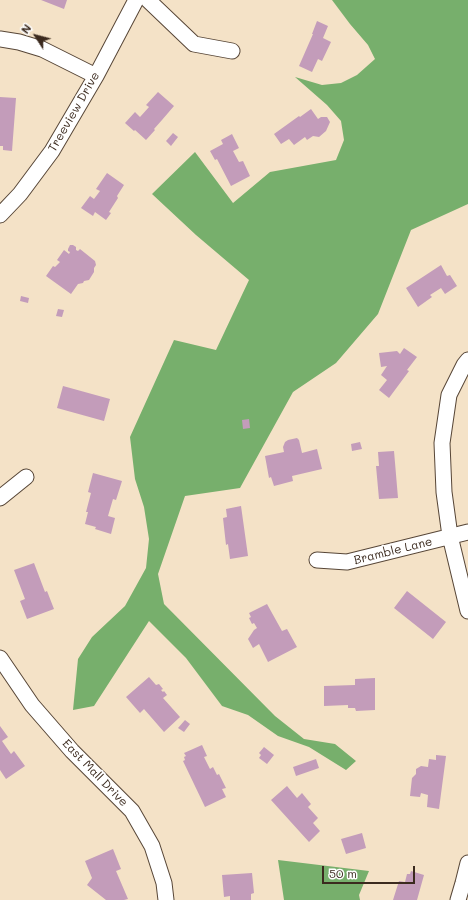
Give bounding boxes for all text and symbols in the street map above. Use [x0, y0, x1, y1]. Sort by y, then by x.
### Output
north arrow [16, 16, 56, 56]
text: N [17, 21, 34, 36]
street label: Treeview Drive [45, 69, 103, 155]
street label: Bramble Lane [352, 534, 434, 568]
street label: East Mall Drive [59, 736, 131, 810]
scale bar [324, 858, 417, 884]
text: 50 m [329, 865, 357, 881]

